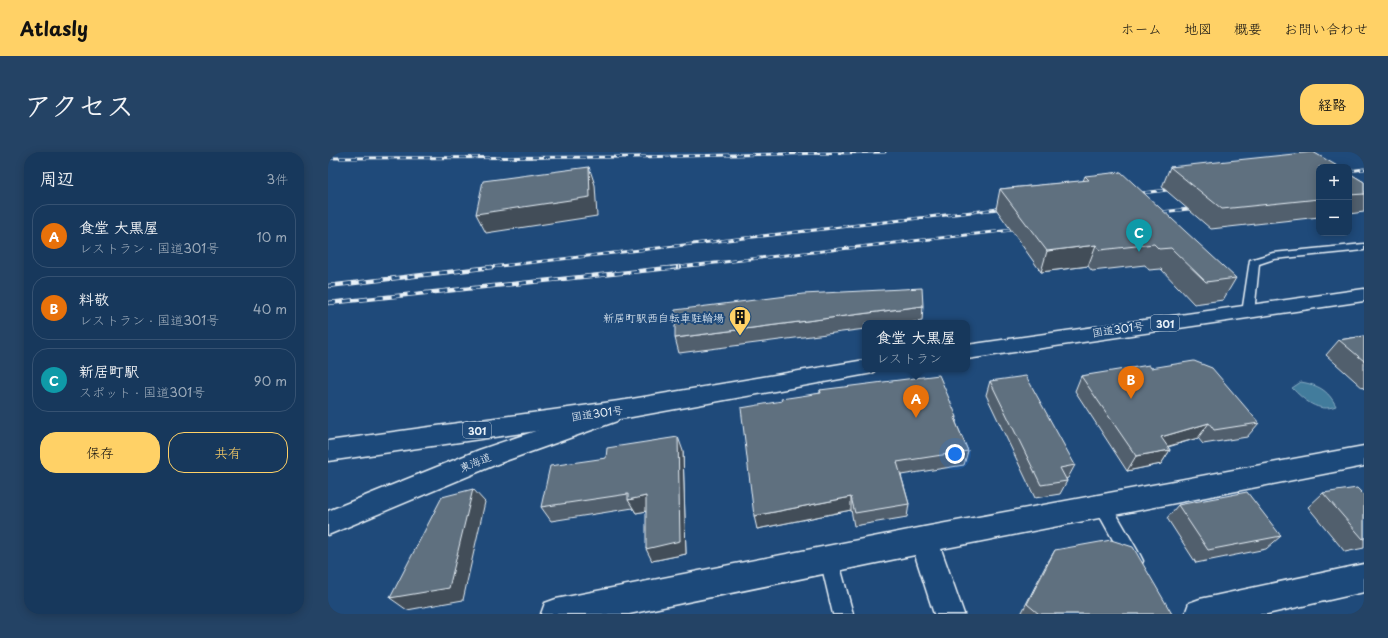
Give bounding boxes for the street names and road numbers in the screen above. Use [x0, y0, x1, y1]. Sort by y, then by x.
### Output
road number: 301 [1151, 315, 1179, 331]
street label: 国道301号 [1091, 317, 1145, 341]
street label: 国道301号 [570, 401, 624, 425]
road number: 301 [463, 422, 491, 438]
street label: 東海道 [457, 448, 493, 476]

